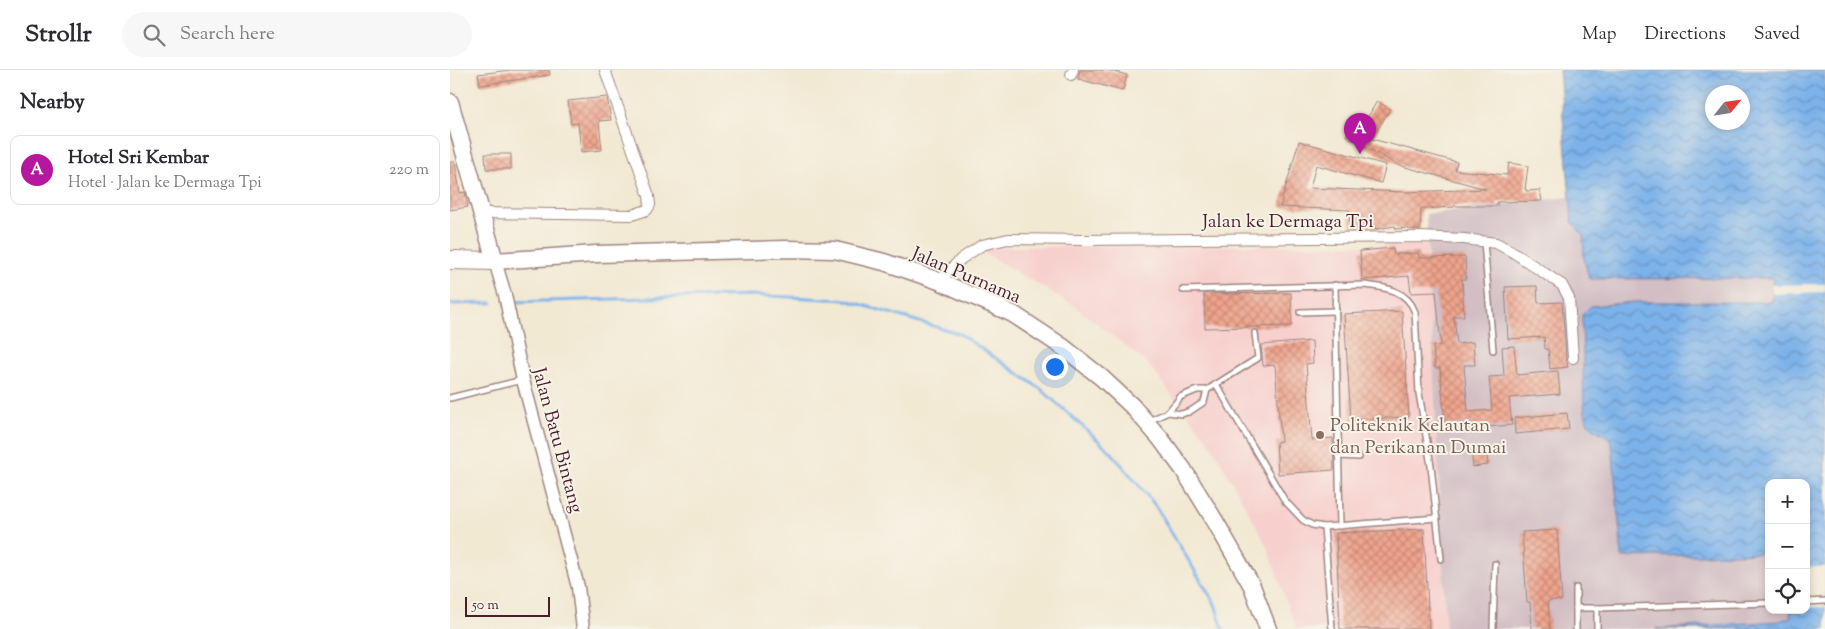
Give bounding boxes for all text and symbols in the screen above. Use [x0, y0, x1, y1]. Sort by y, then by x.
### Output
search box [122, 12, 472, 57]
text: Strollr [25, 18, 92, 52]
icon: search [140, 21, 168, 49]
text: Search here [180, 21, 275, 48]
text: Map [1582, 22, 1617, 48]
text: Directions [1645, 22, 1726, 48]
text: Saved [1754, 22, 1800, 48]
north arrow [1705, 85, 1750, 130]
text: Nearby [20, 88, 85, 118]
pin: A [1344, 113, 1376, 154]
text: Hotel Sri Kembar [68, 145, 209, 172]
text: A [31, 159, 44, 182]
text: 220 m [389, 159, 429, 182]
text: Hotel · Jalan ke Dermaga Tpi [68, 172, 262, 195]
street label: Jalan ke Dermaga Tpi [1201, 209, 1374, 236]
street label: Jalan Purnama [906, 241, 1025, 312]
your location [1042, 354, 1068, 380]
street label: Jalan Batu Bintang [524, 364, 589, 516]
place label: Politeknik Kelautan dan Perikanan Dumai [1330, 413, 1506, 462]
marker: Politeknik Kelautan dan Perikanan Dumai [1314, 429, 1326, 441]
map controls [1765, 479, 1810, 614]
button: + [1765, 479, 1810, 524]
button: − [1765, 524, 1810, 569]
button: locate [1765, 569, 1810, 614]
scale bar [465, 594, 550, 617]
text: 50 m [472, 596, 499, 616]

